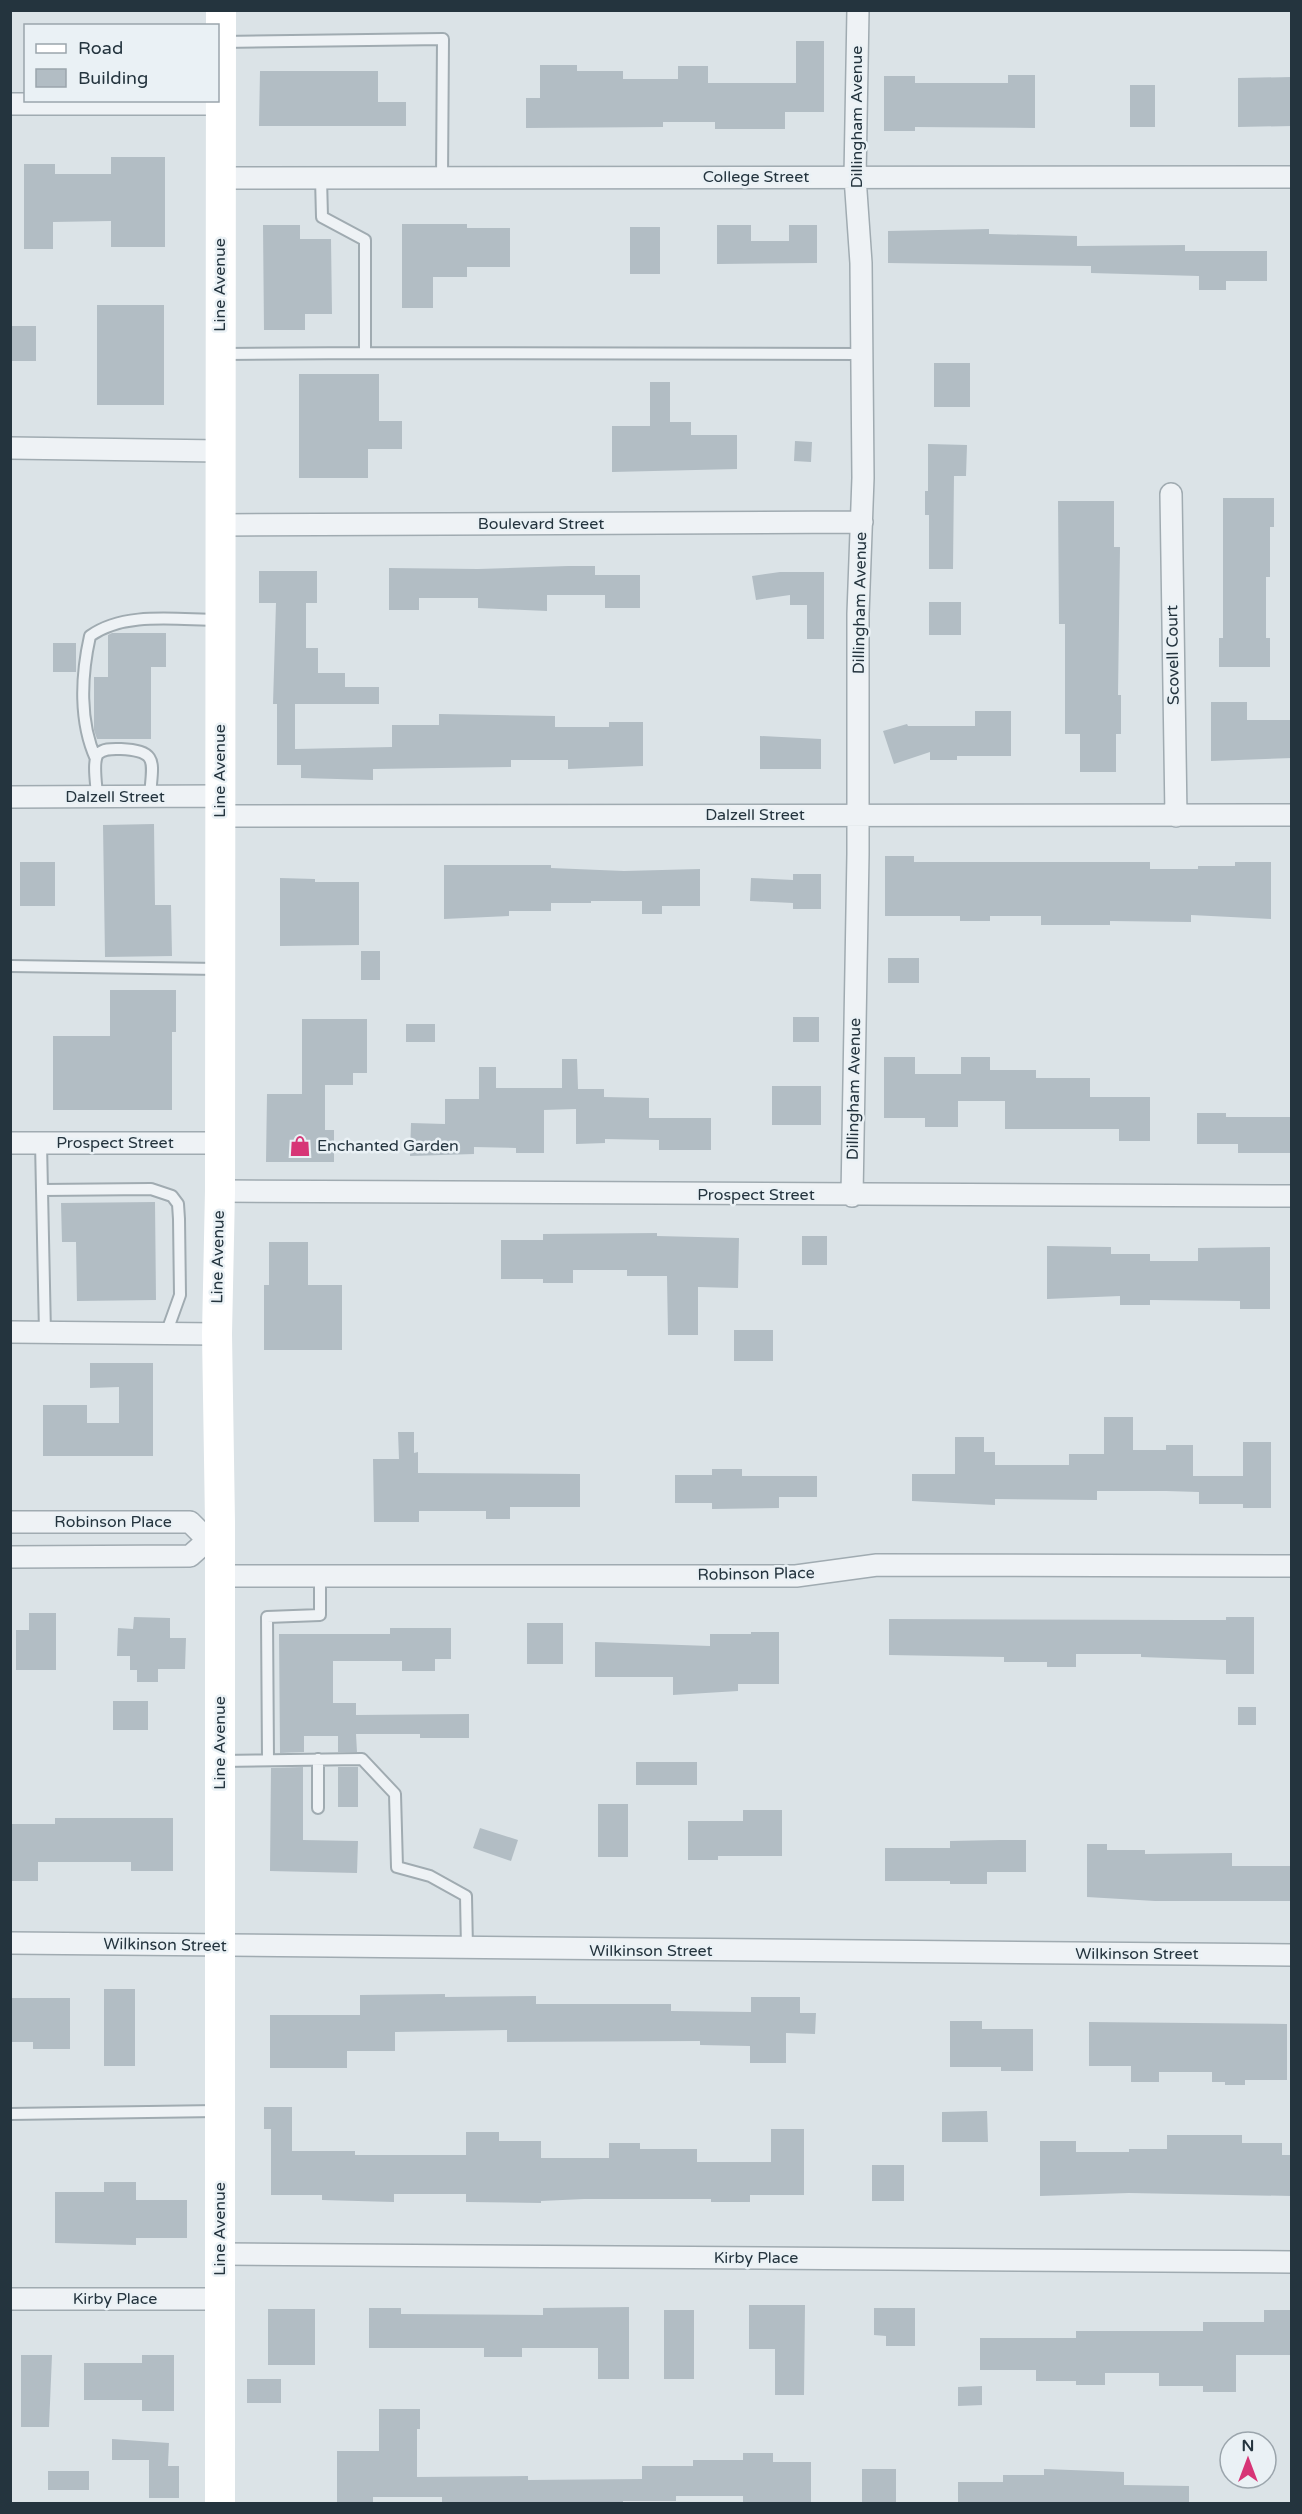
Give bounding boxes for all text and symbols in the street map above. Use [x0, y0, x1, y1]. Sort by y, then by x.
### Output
legend [24, 24, 219, 102]
text: Road [78, 37, 123, 59]
street label: Dillingham Avenue [847, 46, 867, 188]
text: Building [78, 67, 148, 89]
street label: College Street [703, 167, 809, 187]
street label: Line Avenue [210, 238, 230, 332]
street label: Boulevard Street [478, 514, 604, 534]
street label: Dillingham Avenue [849, 532, 871, 674]
street label: Scovell Court [1162, 605, 1184, 705]
street label: Line Avenue [210, 724, 230, 818]
street label: Dalzell Street [65, 787, 165, 807]
street label: Dalzell Street [705, 805, 805, 825]
street label: Dillingham Avenue [843, 1018, 865, 1160]
street label: Prospect Street [56, 1133, 174, 1153]
shop icon: Enchanted Garden [288, 1134, 312, 1158]
place label: Enchanted Garden [317, 1136, 459, 1156]
street label: Prospect Street [697, 1185, 815, 1205]
street label: Line Avenue [207, 1210, 229, 1304]
street label: Robinson Place [54, 1512, 172, 1532]
street label: Robinson Place [697, 1563, 815, 1585]
street label: Line Avenue [210, 1696, 230, 1790]
street label: Wilkinson Street [103, 1934, 227, 1956]
street label: Wilkinson Street [589, 1941, 713, 1961]
street label: Wilkinson Street [1075, 1944, 1199, 1964]
street label: Line Avenue [210, 2182, 230, 2276]
street label: Kirby Place [714, 2248, 798, 2268]
street label: Kirby Place [73, 2289, 157, 2309]
north arrow [1218, 2430, 1278, 2490]
text: N [1242, 2436, 1254, 2456]

